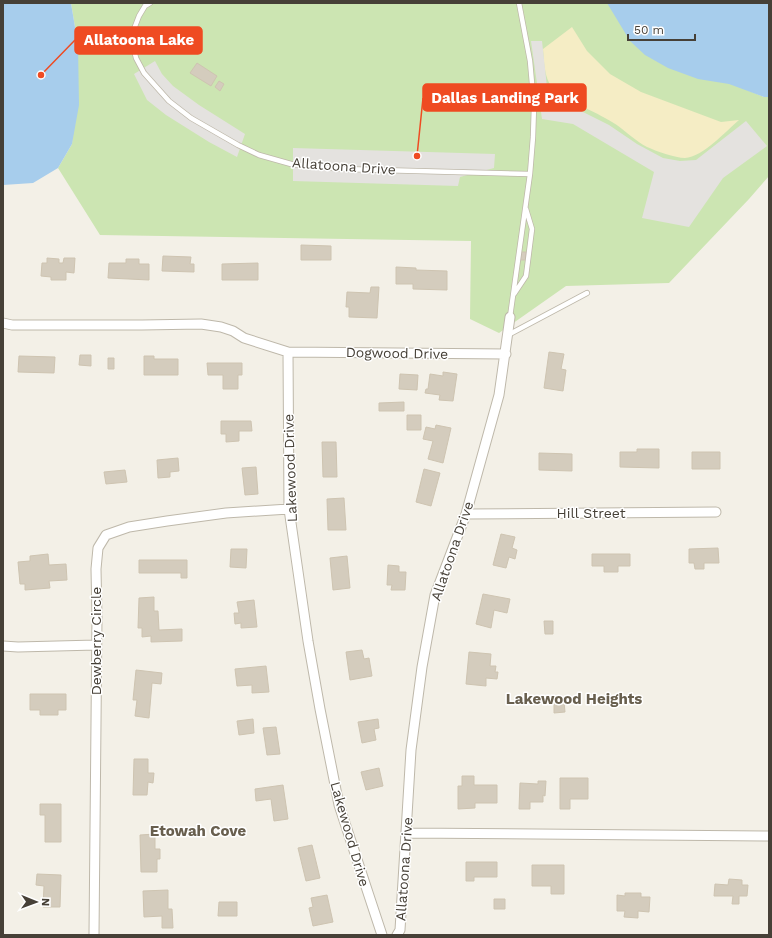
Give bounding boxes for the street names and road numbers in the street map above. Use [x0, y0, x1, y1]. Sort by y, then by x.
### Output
street label: Allatoona Drive [292, 154, 396, 178]
street label: Dogwood Drive [346, 344, 448, 362]
street label: Lakewood Drive [280, 413, 300, 523]
street label: Allatoona Drive [428, 499, 476, 603]
street label: Hill Street [557, 505, 626, 521]
street label: Dewberry Circle [88, 587, 104, 695]
street label: Lakewood Drive [327, 780, 373, 888]
street label: Allatoona Drive [392, 817, 416, 921]

